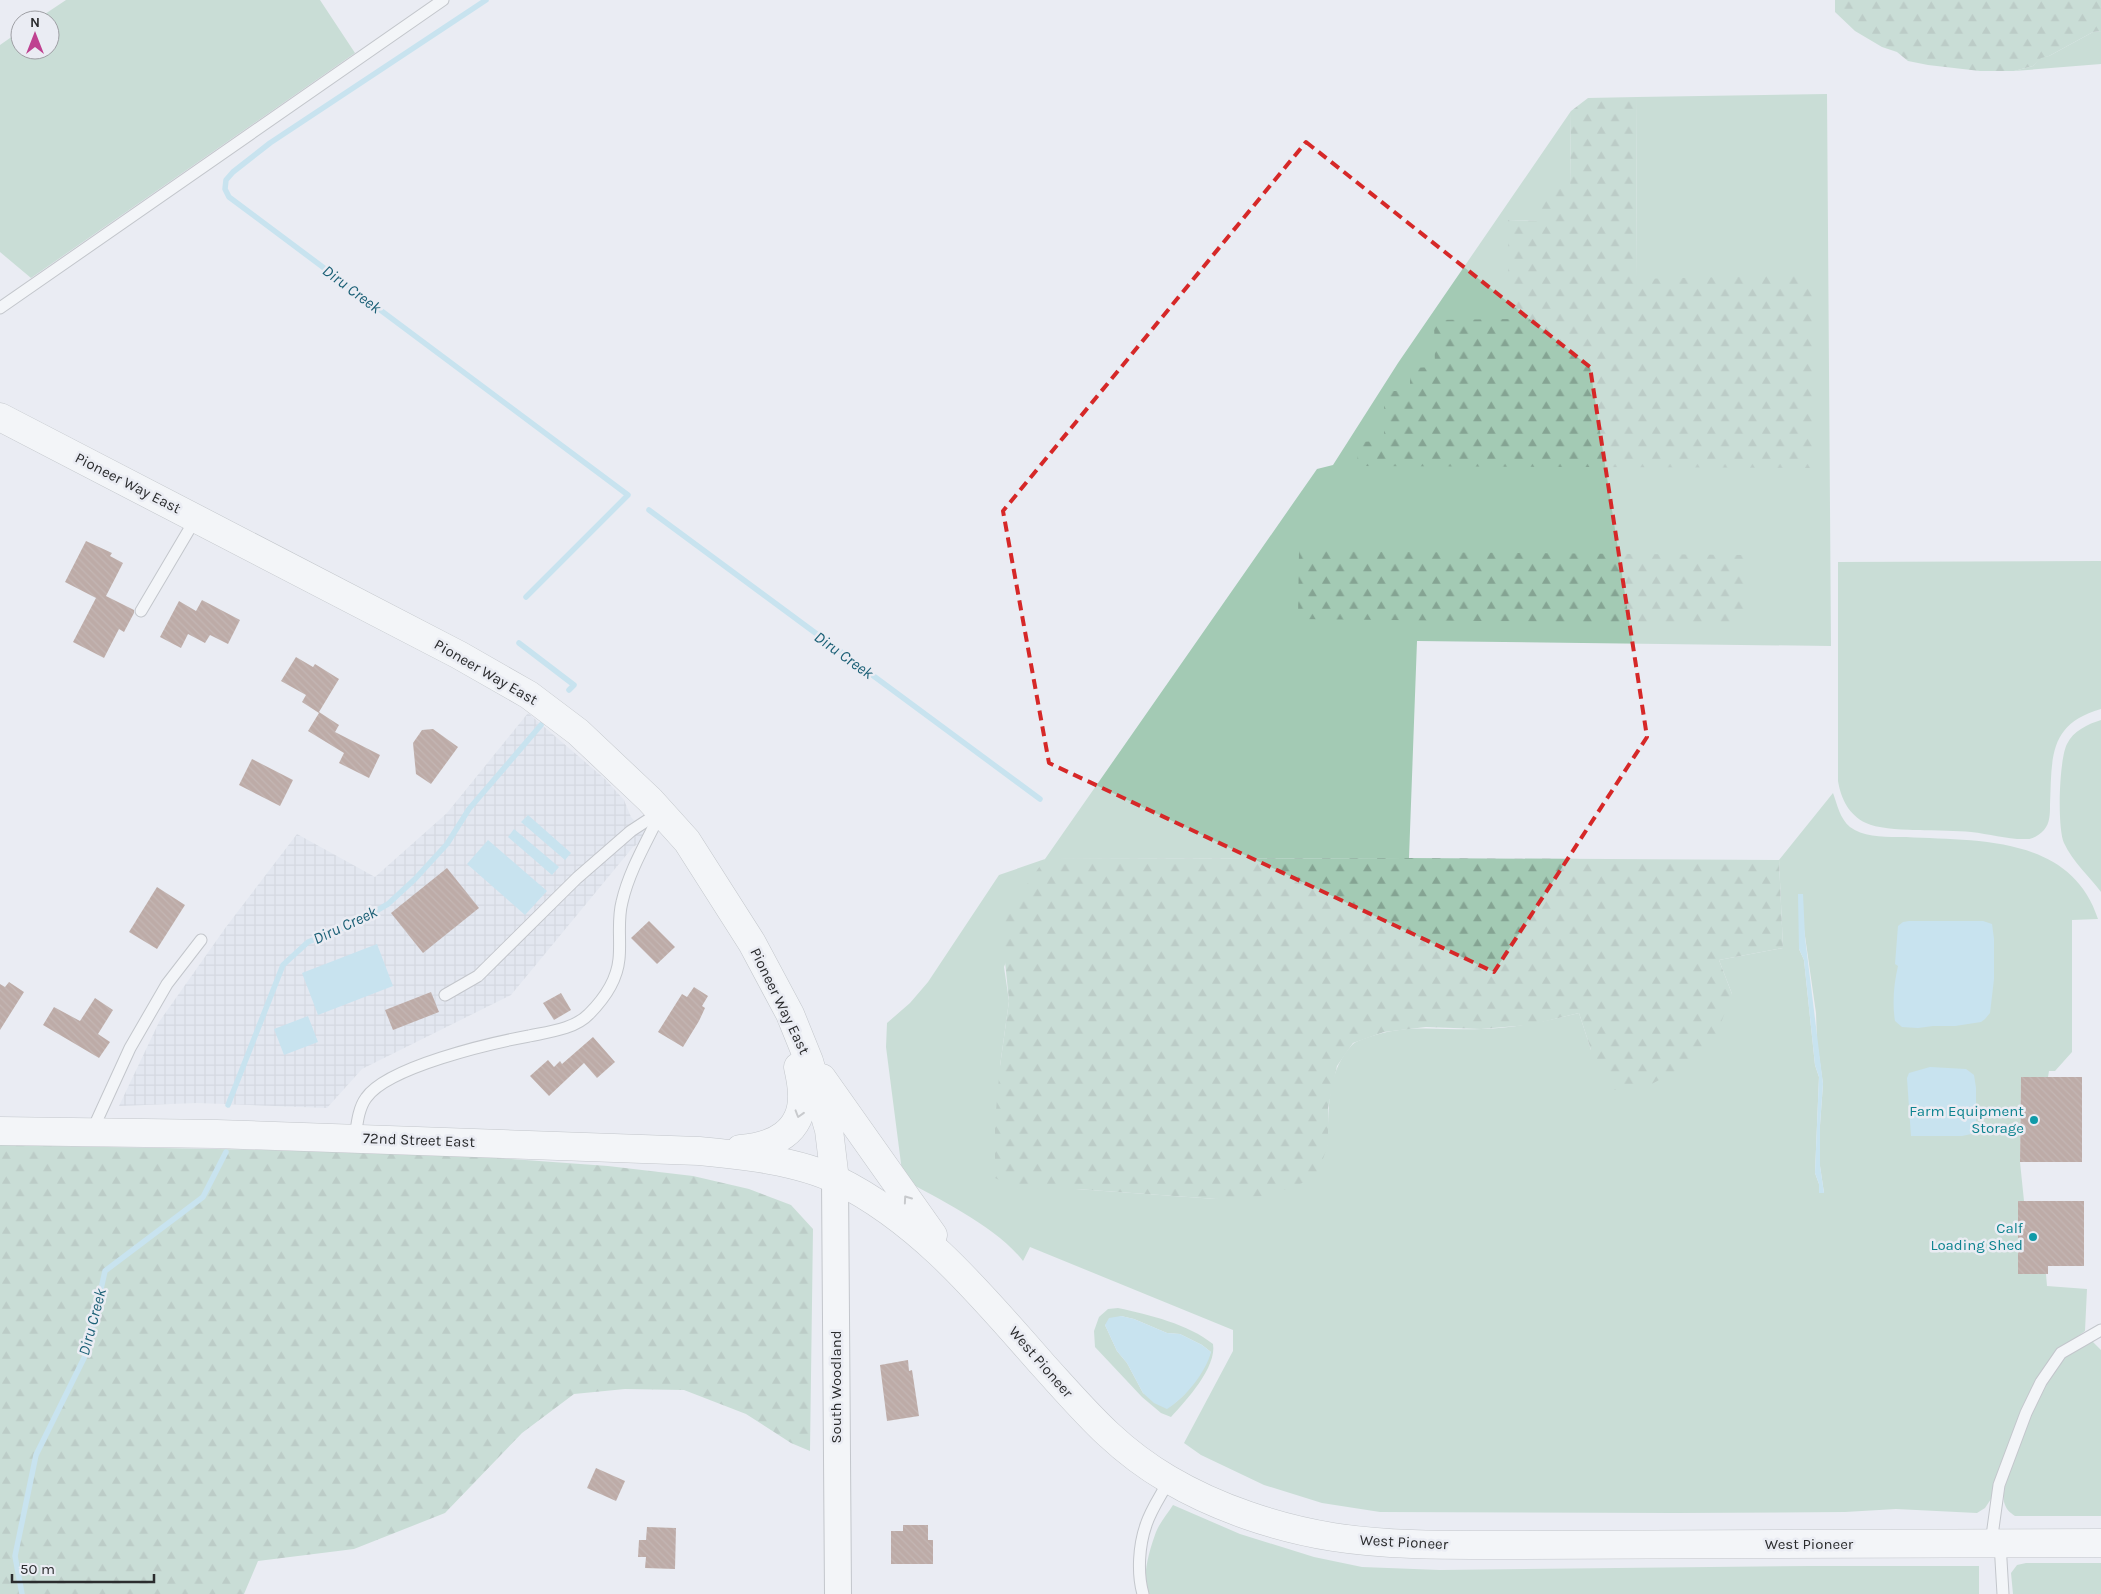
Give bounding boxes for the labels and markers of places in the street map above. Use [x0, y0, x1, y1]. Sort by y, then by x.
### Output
place label: Farm Equipment Storage [1909, 1102, 2024, 1137]
marker: Farm Equipment Storage [2028, 1114, 2040, 1126]
place label: Calf Loading Shed [1930, 1219, 2024, 1254]
marker: Calf Loading Shed [2027, 1231, 2039, 1243]

